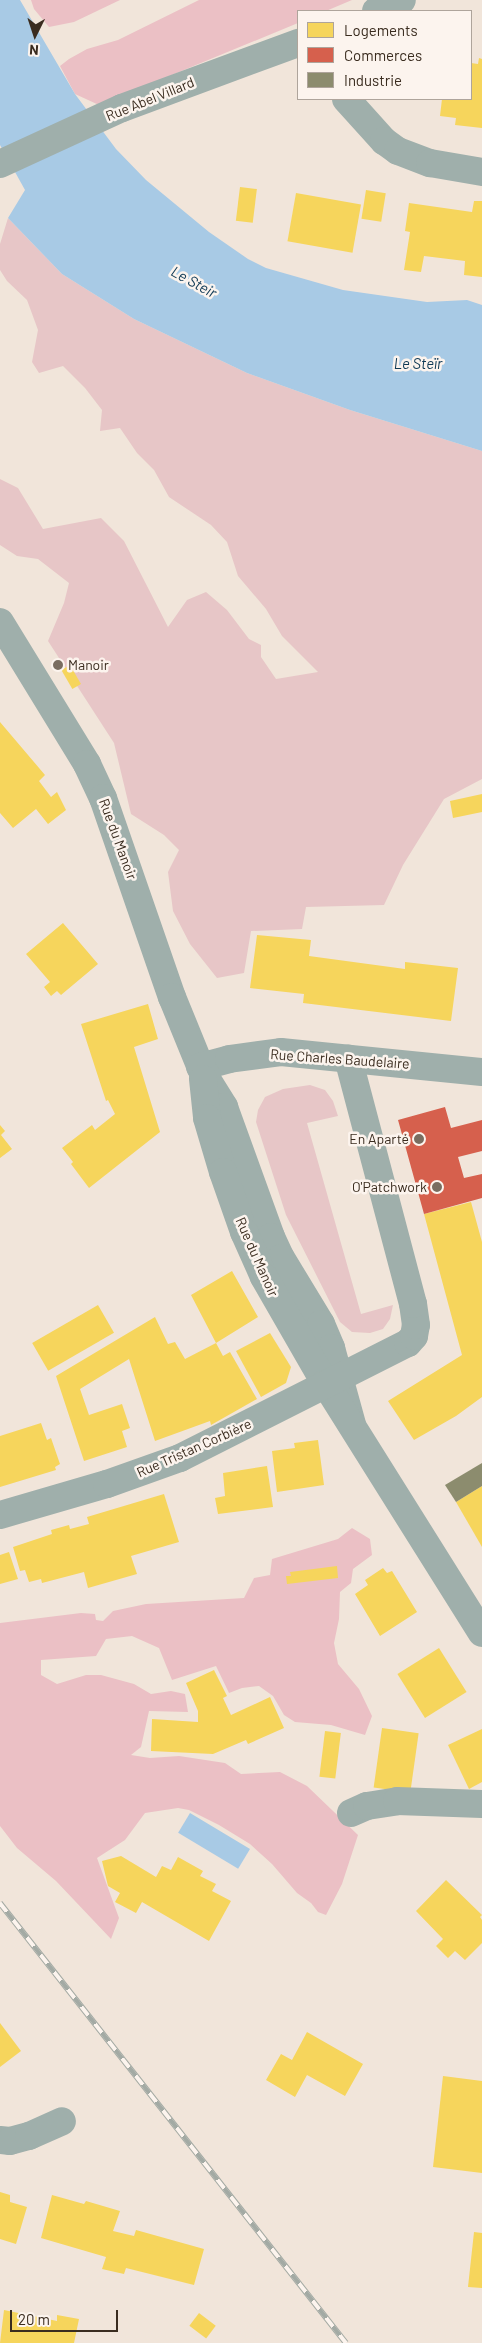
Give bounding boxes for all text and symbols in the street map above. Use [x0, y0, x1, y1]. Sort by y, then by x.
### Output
north arrow [10, 10, 60, 60]
legend [297, 10, 472, 100]
text: Logements [344, 21, 418, 39]
text: N [29, 42, 39, 59]
text: Commerces [344, 46, 422, 64]
text: Industrie [344, 71, 402, 89]
street label: Rue Abel Villard [103, 74, 197, 124]
water label: Le Steir [168, 262, 220, 302]
water label: Le Steïr [394, 355, 442, 373]
place label: Manoir [68, 657, 109, 673]
marker: Manoir [52, 659, 64, 671]
street label: Rue du Manoir [96, 796, 140, 882]
street label: Rue Charles Baudelaire [270, 1046, 410, 1072]
place label: En Aparté [349, 1131, 409, 1147]
marker: En Aparté [413, 1133, 425, 1145]
place label: O'Patchwork [352, 1179, 427, 1195]
marker: O'Patchwork [431, 1181, 443, 1193]
street label: Rue du Manoir [232, 1215, 282, 1299]
street label: Rue Tristan Corbière [134, 1415, 254, 1481]
scale bar [12, 2300, 120, 2332]
text: 20 m [18, 2310, 50, 2328]

